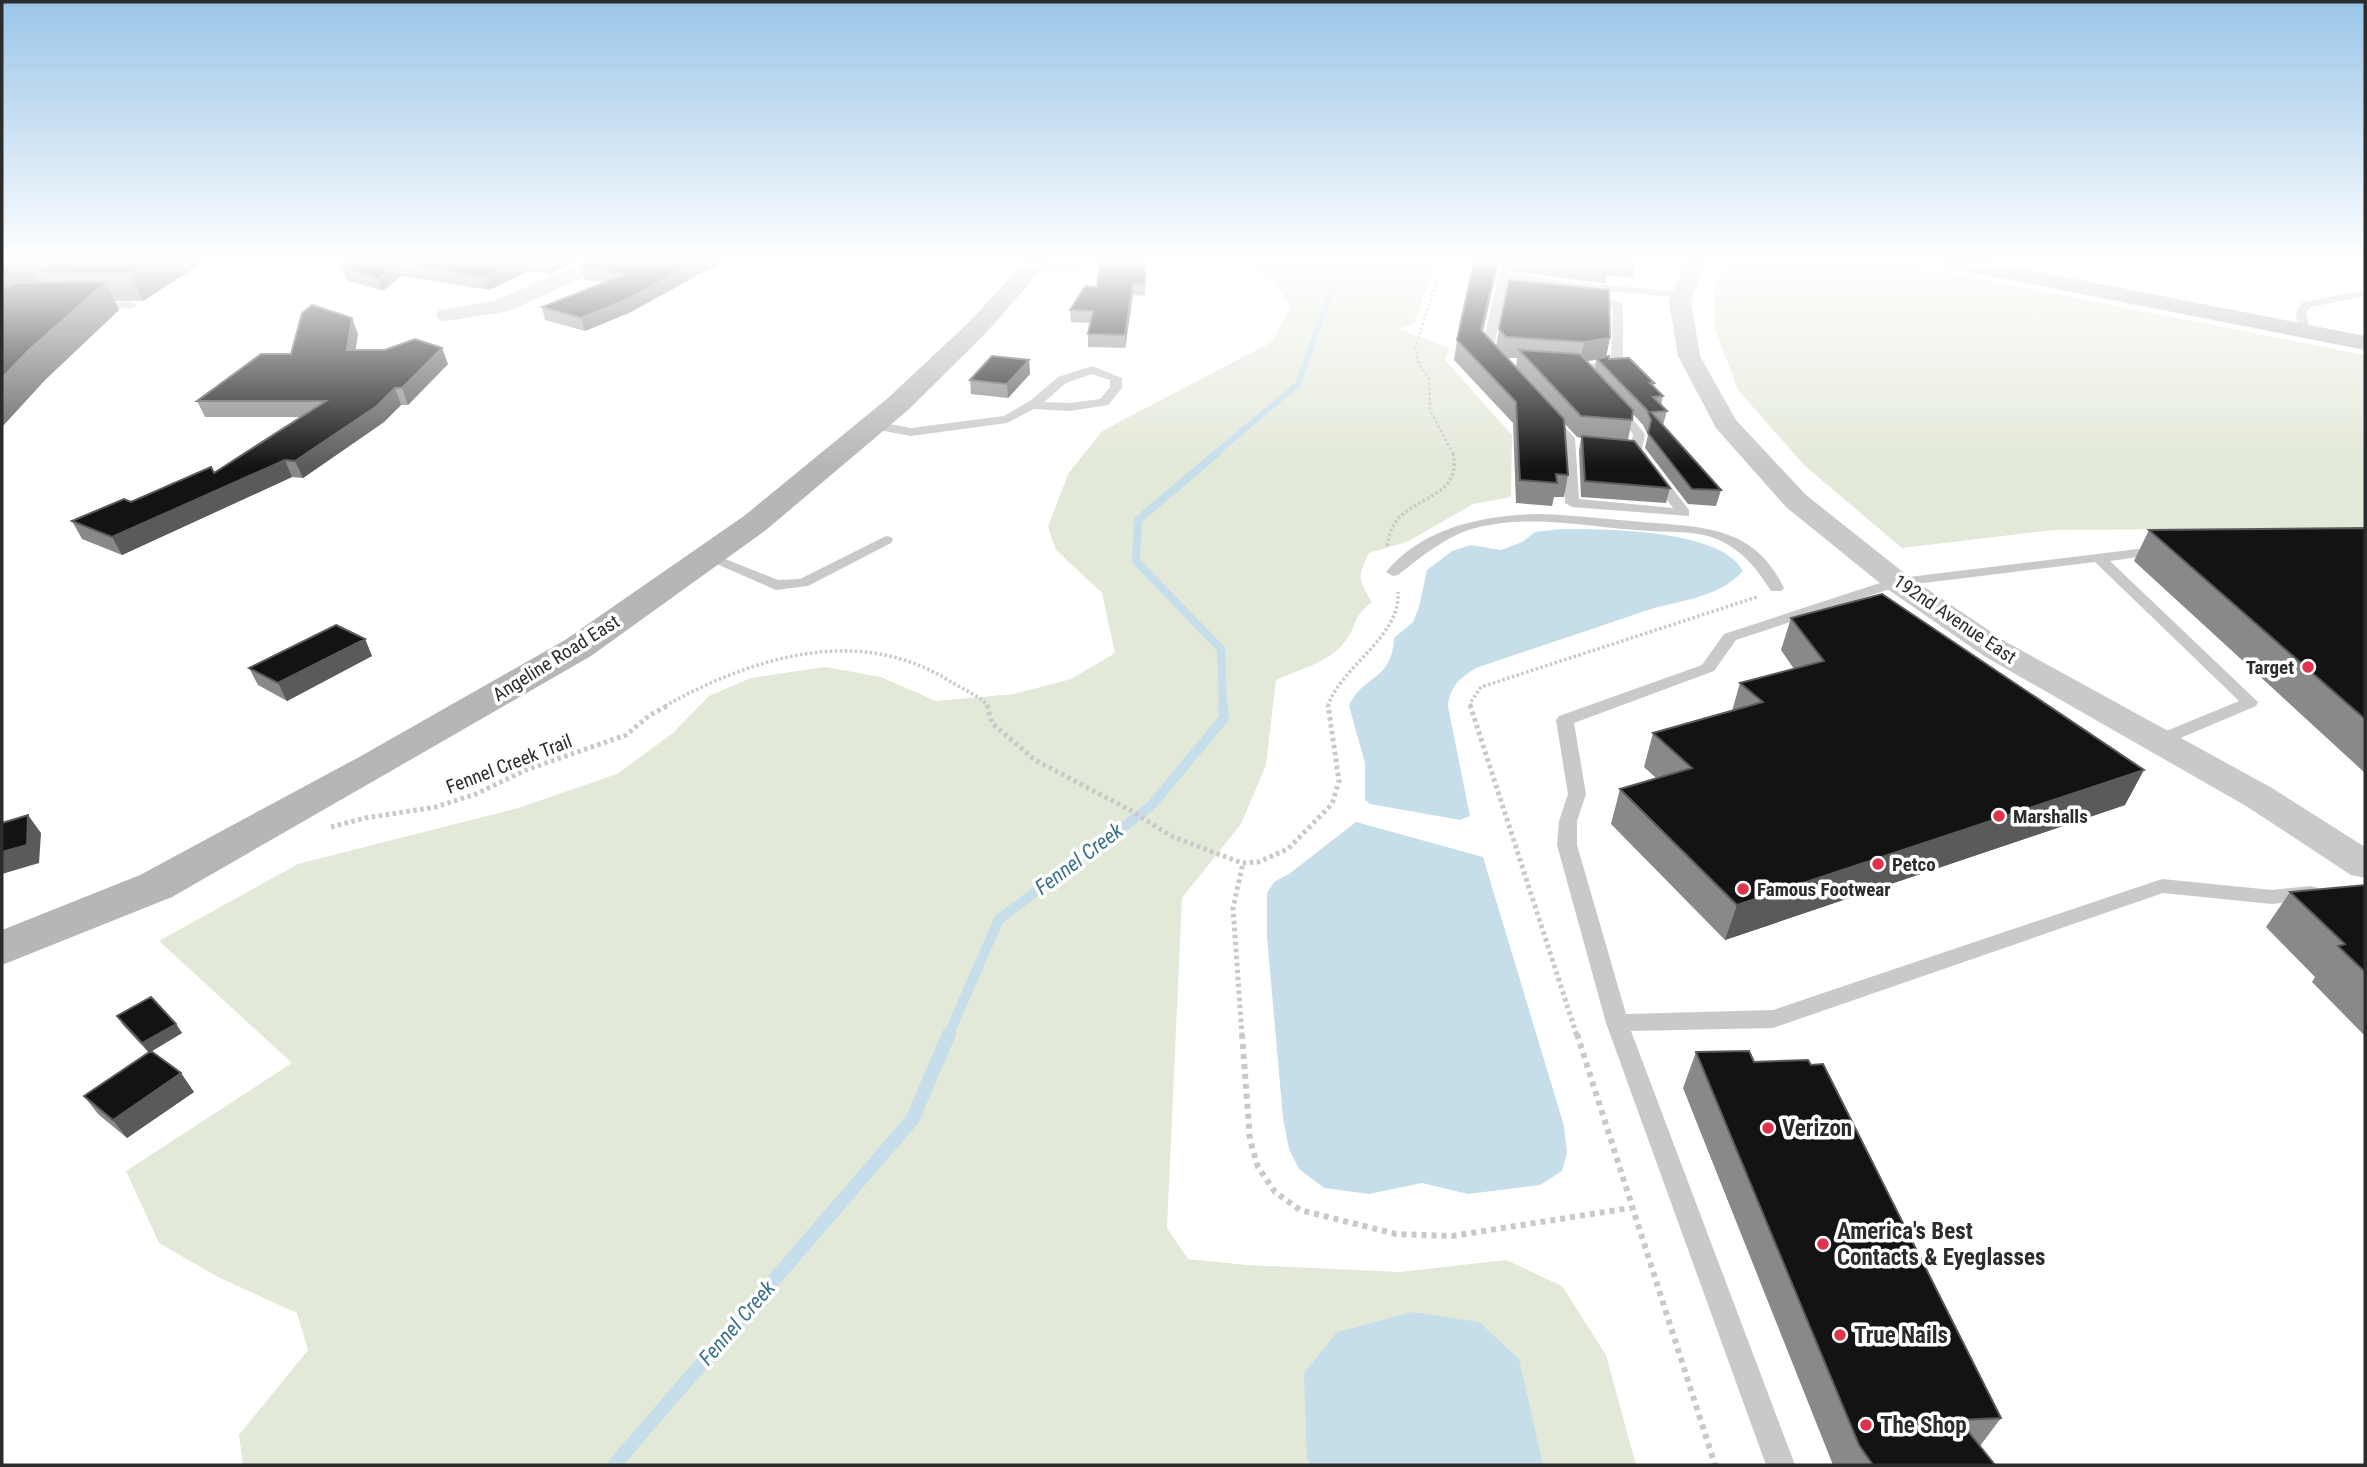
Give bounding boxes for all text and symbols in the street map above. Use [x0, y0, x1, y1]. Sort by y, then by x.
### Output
street label: 192nd Avenue East [1889, 569, 2021, 669]
street label: Angeline Road East [488, 610, 624, 706]
place label: Target [2246, 656, 2294, 679]
marker: Target [2300, 659, 2316, 675]
street label: Fennel Creek Trail [443, 729, 575, 799]
place label: Marshalls [2013, 805, 2088, 828]
marker: Marshalls [1991, 808, 2007, 824]
water label: Fennel Creek [1030, 818, 1128, 900]
place label: Petco [1892, 853, 1936, 876]
marker: Petco [1870, 856, 1886, 872]
place label: Famous Footwear [1757, 878, 1891, 901]
marker: Famous Footwear [1735, 881, 1751, 897]
place label: Verizon [1782, 1115, 1852, 1142]
marker: Verizon [1760, 1120, 1776, 1136]
place label: America's Best Contacts & Eyeglasses [1837, 1218, 2045, 1271]
marker: America's Best Contacts & Eyeglasses [1815, 1236, 1831, 1252]
water label: Fennel Creek [694, 1275, 781, 1370]
place label: True Nails [1854, 1322, 1948, 1349]
marker: True Nails [1832, 1327, 1848, 1343]
place label: The Shop [1880, 1412, 1967, 1439]
marker: The Shop [1858, 1417, 1874, 1433]

